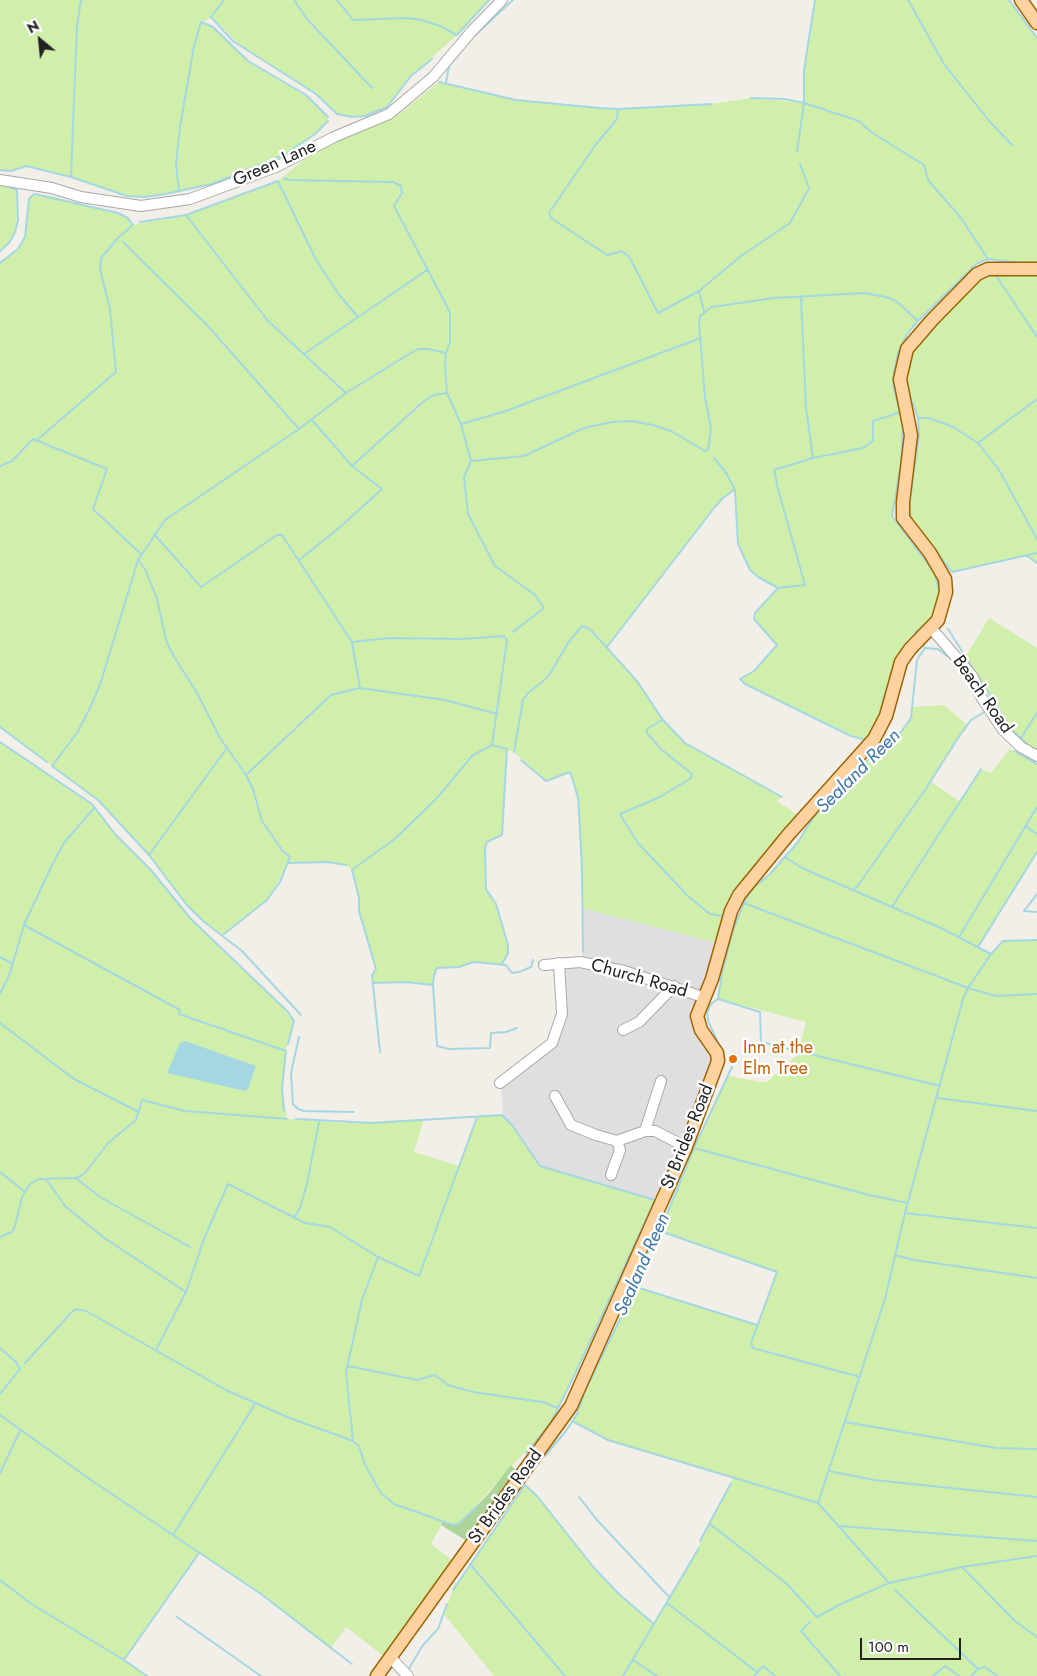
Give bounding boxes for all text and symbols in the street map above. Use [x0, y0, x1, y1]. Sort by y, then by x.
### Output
north arrow [15, 15, 65, 65]
text: N [23, 15, 43, 38]
street label: Green Lane [230, 136, 320, 192]
street label: Beach Road [947, 652, 1017, 738]
water label: Sealand Reen [812, 725, 906, 819]
street label: Church Road [588, 955, 690, 1003]
place label: Inn at the Elm Tree [743, 1038, 813, 1080]
marker: Inn at the Elm Tree [727, 1053, 739, 1065]
street label: St Brides Road [657, 1081, 719, 1193]
water label: Sealand Reen [610, 1210, 676, 1320]
street label: St Brides Road [464, 1446, 548, 1548]
scale bar [862, 1628, 963, 1660]
text: 100 m [868, 1636, 909, 1658]

